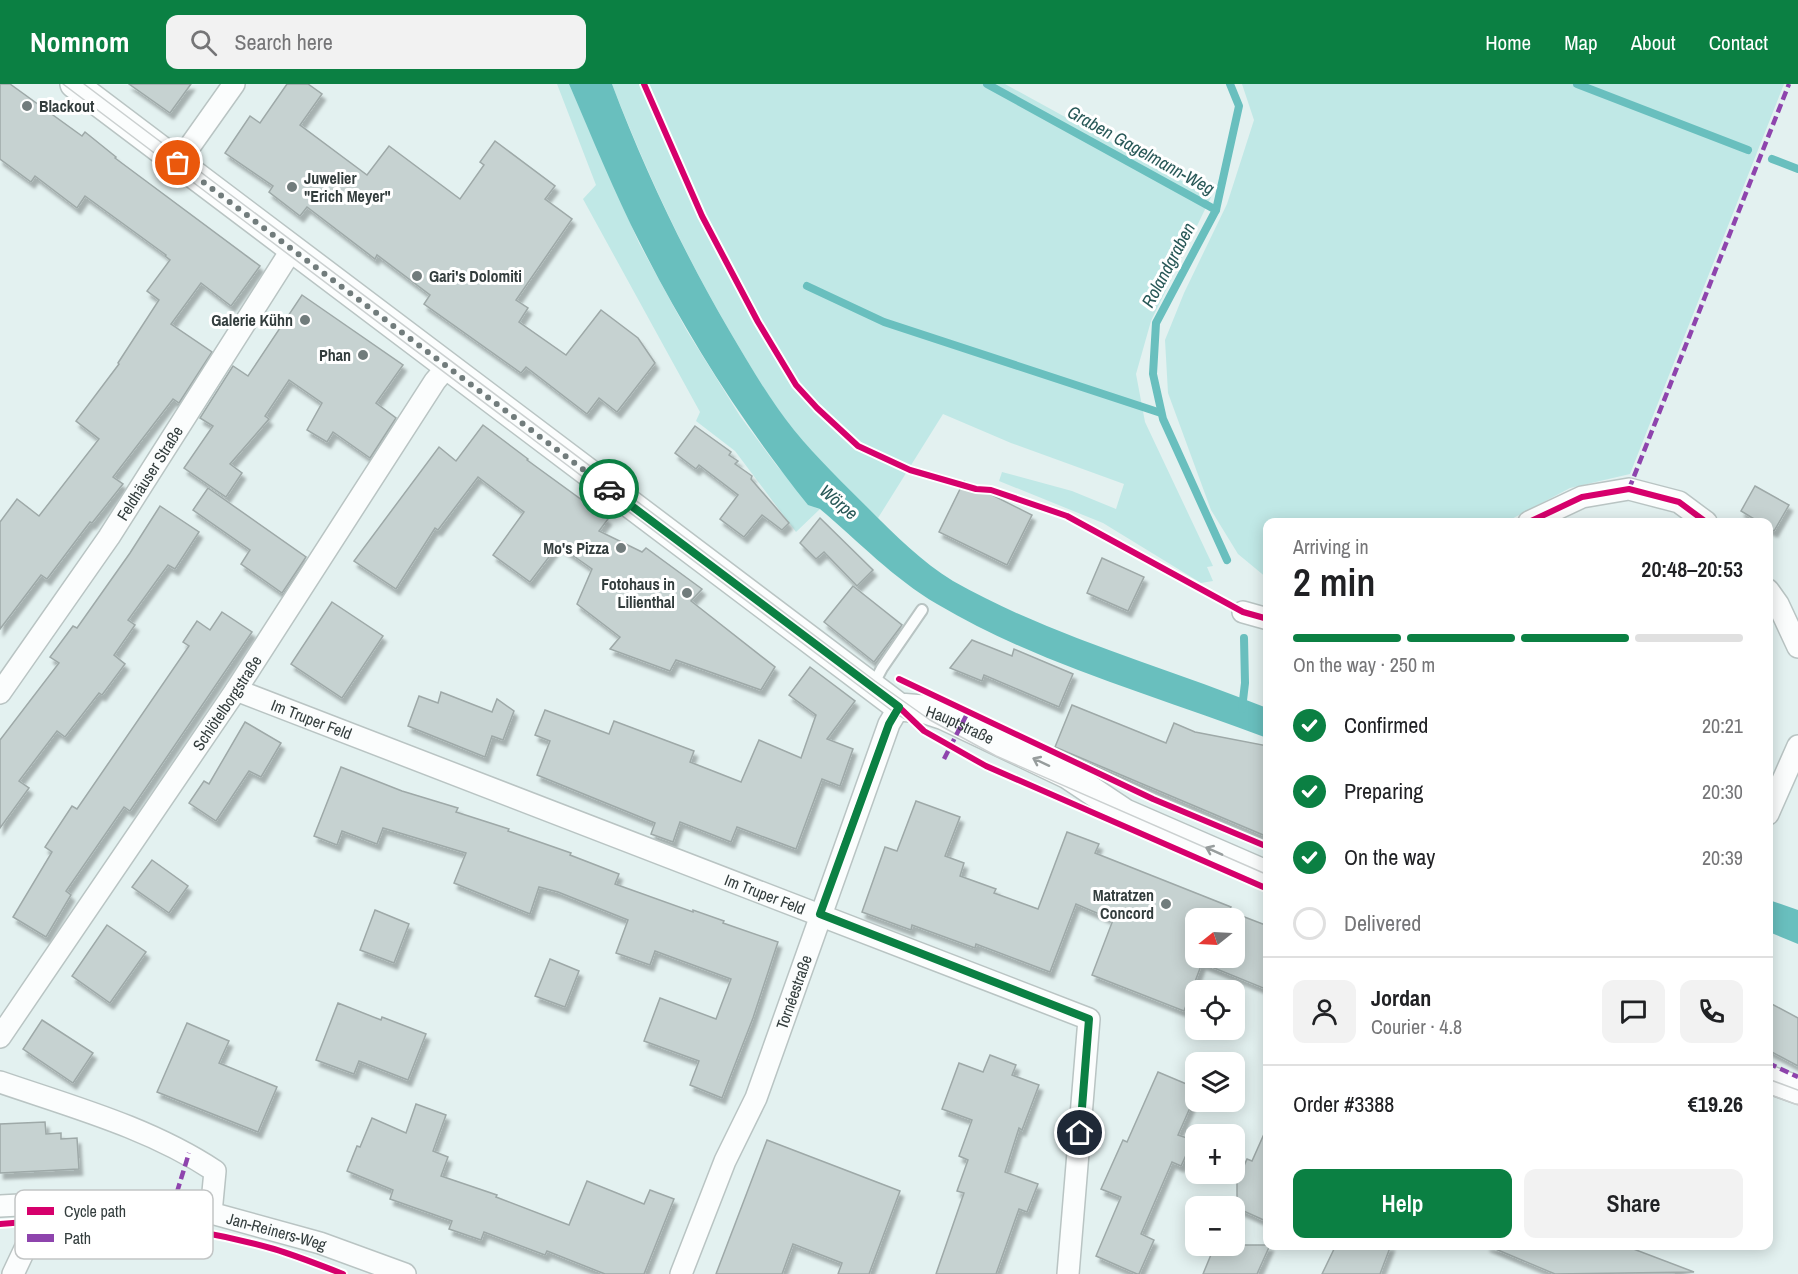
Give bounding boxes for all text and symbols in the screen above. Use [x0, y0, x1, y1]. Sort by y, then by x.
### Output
search box [166, 15, 586, 69]
text: Nomnom [30, 23, 130, 61]
icon: search [187, 26, 220, 59]
text: Search here [235, 27, 333, 57]
text: Home [1485, 28, 1531, 57]
text: Map [1564, 28, 1598, 57]
text: About [1631, 28, 1676, 57]
text: Contact [1709, 28, 1768, 57]
place label: Blackout [39, 95, 95, 117]
marker: Blackout [20, 99, 34, 113]
water label: Graben Gagelmann-Weg [1063, 99, 1219, 201]
pin [152, 137, 203, 188]
icon: bag [161, 146, 194, 179]
place label: Juwelier "Erich Meyer" [304, 167, 391, 207]
marker: Juwelier "Erich Meyer" [285, 180, 299, 194]
water label: Rolandgraben [1135, 218, 1201, 312]
place label: Gari's Dolomiti [429, 265, 522, 287]
marker: Gari's Dolomiti [410, 269, 424, 283]
place label: Galerie Kühn [211, 309, 293, 331]
marker: Galerie Kühn [298, 313, 312, 327]
place label: Phan [319, 344, 351, 366]
marker: Phan [356, 348, 370, 362]
street label: Feldhäuser Straße [111, 422, 188, 525]
courier [579, 459, 639, 519]
icon: car [593, 473, 626, 506]
water label: Wörpe [814, 479, 864, 525]
text: Arriving in [1293, 533, 1369, 560]
place label: Mo's Pizza [543, 537, 610, 559]
marker: Mo's Pizza [614, 541, 628, 555]
text: 20:48–20:53 [1641, 554, 1743, 584]
text: 2 min [1293, 556, 1375, 608]
place label: Fotohaus in Lilienthal [601, 573, 675, 613]
marker: Fotohaus in Lilienthal [680, 586, 694, 600]
street label: Schlötelborgstraße [187, 651, 267, 755]
text: On the way · 250 m [1293, 651, 1435, 678]
street label: Im Truper Feld [268, 694, 355, 745]
street label: Hauptstraße [923, 700, 998, 749]
icon: check [1293, 709, 1326, 742]
text: Confirmed [1344, 710, 1428, 740]
text: 20:21 [1702, 712, 1743, 739]
one-way arrow [1033, 756, 1051, 767]
icon: check [1293, 775, 1326, 808]
text: Preparing [1344, 776, 1423, 806]
text: 20:30 [1702, 778, 1743, 805]
icon: check [1293, 841, 1326, 874]
text: On the way [1344, 842, 1435, 872]
text: 20:39 [1702, 844, 1743, 871]
one-way arrow [1205, 845, 1223, 857]
street label: Im Truper Feld [722, 869, 809, 920]
place label: Matratzen Concord [1093, 884, 1154, 924]
marker: Matratzen Concord [1159, 897, 1173, 911]
north arrow [1185, 908, 1245, 968]
map controls [1185, 908, 1245, 1256]
text: Delivered [1344, 908, 1421, 938]
street label: Tornéestraße [770, 952, 817, 1032]
button: locate [1185, 980, 1245, 1040]
button: person [1293, 980, 1356, 1043]
button: chat [1602, 980, 1665, 1043]
button: phone [1680, 980, 1743, 1043]
text: Jordan [1371, 983, 1431, 1013]
text: Courier · 4.8 [1371, 1013, 1462, 1040]
button: layers [1185, 1052, 1245, 1112]
text: Order #3388 [1293, 1089, 1394, 1119]
text: €19.26 [1688, 1089, 1743, 1119]
pin [1054, 1107, 1105, 1158]
icon: home [1063, 1116, 1096, 1149]
button: + [1185, 1124, 1245, 1184]
button: Help [1293, 1169, 1512, 1238]
button: Share [1524, 1169, 1743, 1238]
legend [15, 1190, 213, 1259]
button: − [1185, 1196, 1245, 1256]
text: Cycle path [64, 1200, 126, 1222]
street label: Jan-Reiners-Weg [224, 1207, 330, 1256]
text: Path [64, 1227, 91, 1249]

